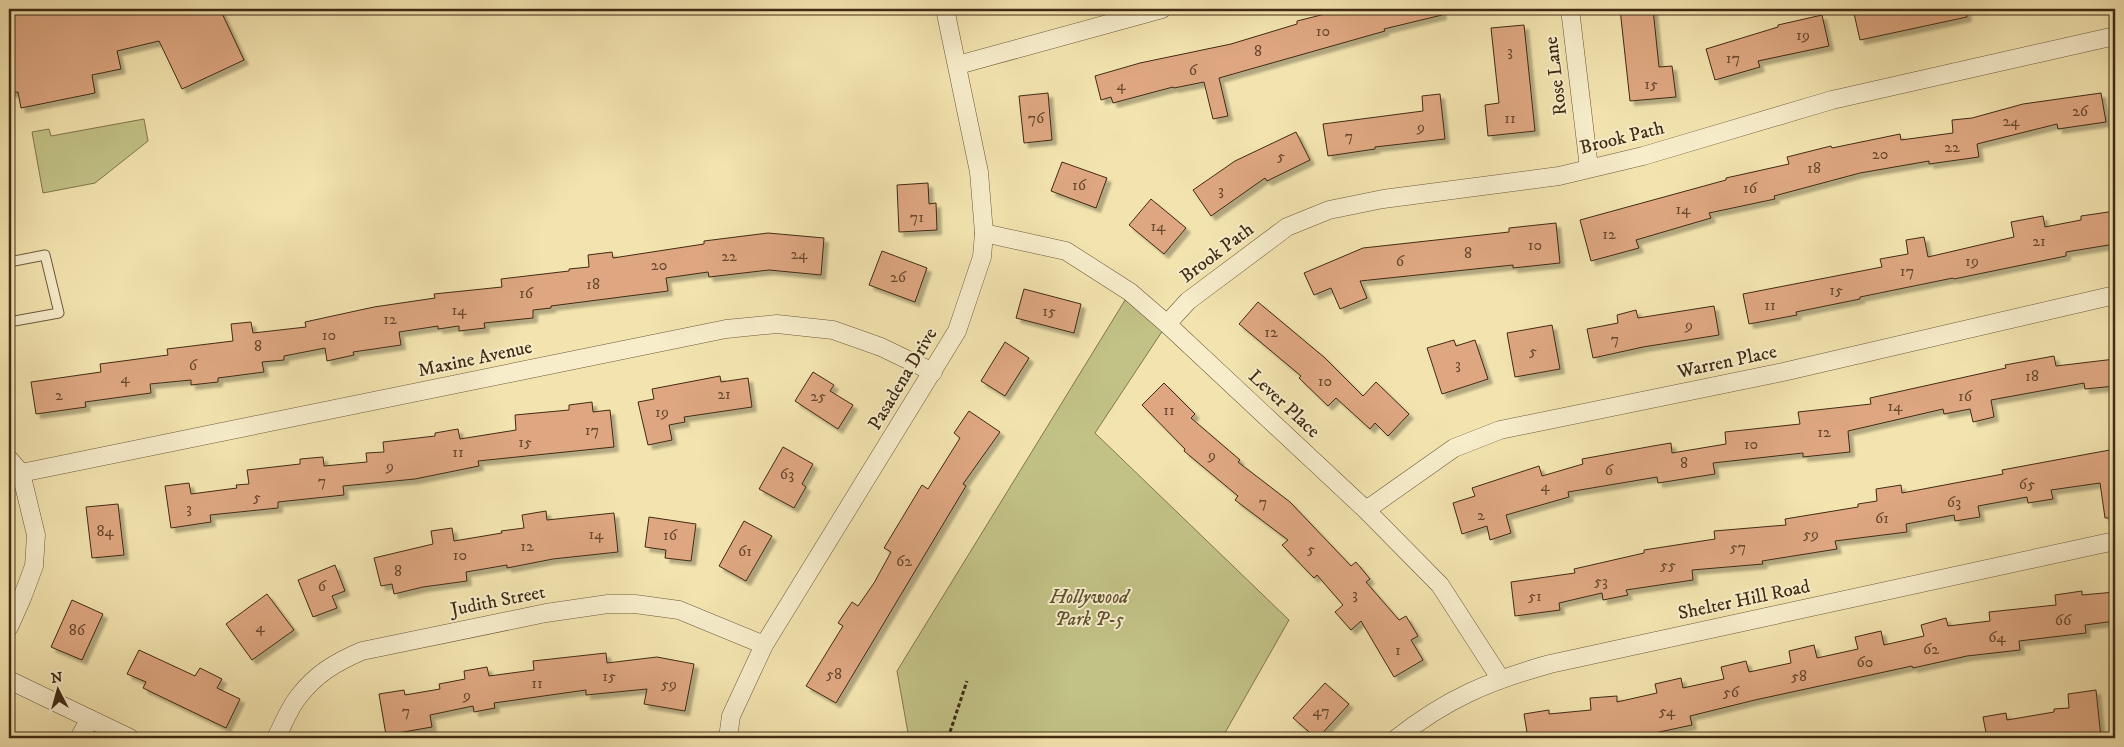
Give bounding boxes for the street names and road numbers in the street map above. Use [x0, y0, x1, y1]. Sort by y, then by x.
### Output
street label: Rose Lane [1540, 35, 1572, 117]
street label: Brook Path [1577, 116, 1667, 160]
street label: Brook Path [1176, 218, 1258, 288]
street label: Pasadena Drive [863, 324, 943, 434]
street label: Maxine Avenue [416, 336, 534, 382]
street label: Warren Place [1674, 340, 1779, 384]
street label: Lever Place [1243, 365, 1325, 443]
street label: Shelter Hill Road [1676, 575, 1812, 625]
street label: Judith Street [447, 581, 547, 622]

